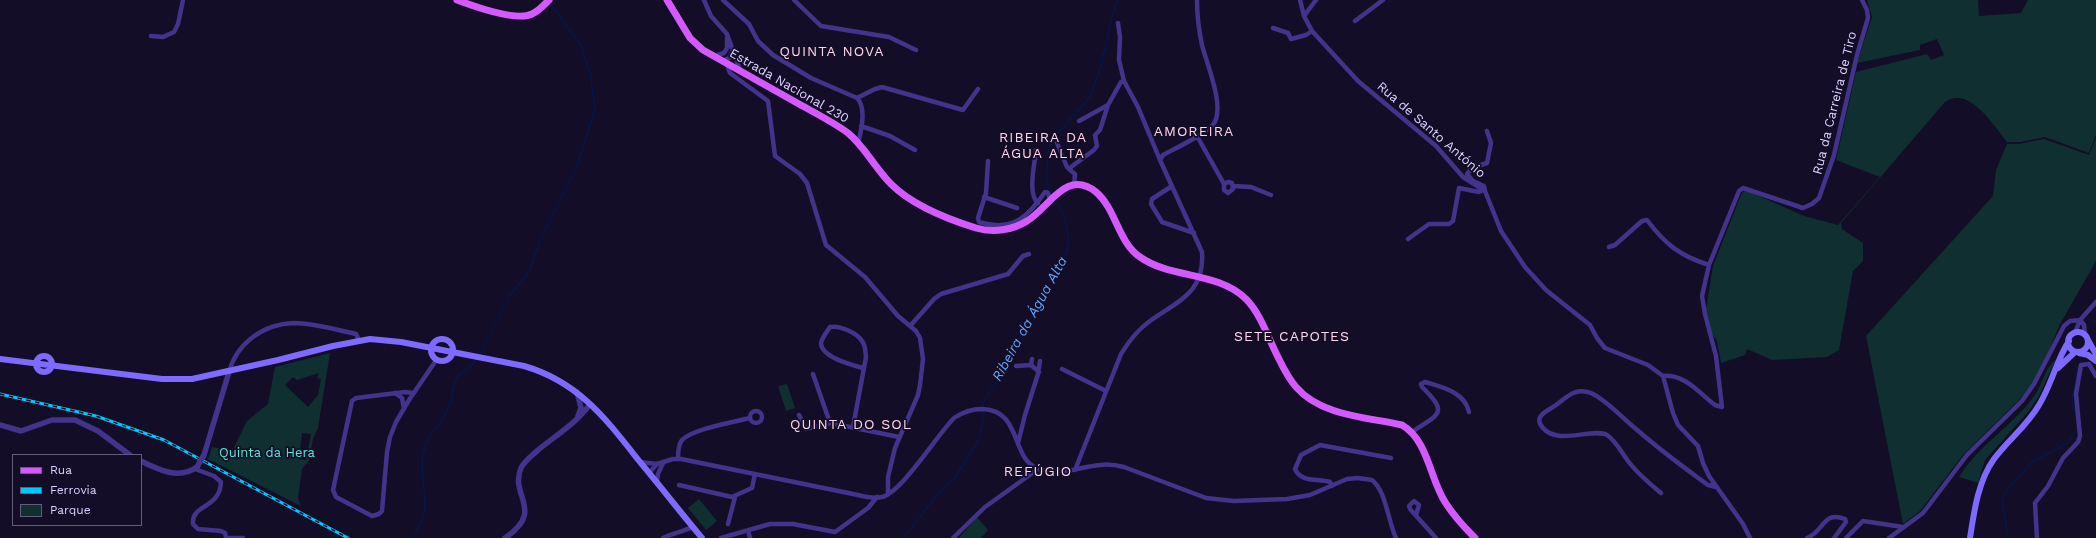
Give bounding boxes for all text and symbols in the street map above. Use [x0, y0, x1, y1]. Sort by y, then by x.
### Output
street label: Rua da Carreira de Tiro [1810, 30, 1860, 176]
district label: QUINTA NOVA [779, 44, 885, 60]
street label: Estrada Nacional 230 [726, 45, 852, 127]
street label: Rua de Santo António [1374, 79, 1488, 181]
district label: AMOREIRA [1154, 124, 1234, 140]
district label: RIBEIRA DA ÁGUA ALTA [999, 130, 1087, 162]
water label: Ribeira da Água Alta [989, 254, 1071, 384]
district label: SETE CAPOTES [1234, 329, 1350, 345]
district label: QUINTA DO SOL [790, 417, 912, 433]
park label: Quinta da Hera [219, 445, 315, 461]
legend [12, 454, 142, 526]
text: Rua [50, 463, 72, 477]
district label: REFÚGIO [1004, 464, 1072, 480]
text: Ferrovia [50, 483, 97, 497]
text: Parque [50, 503, 91, 517]

